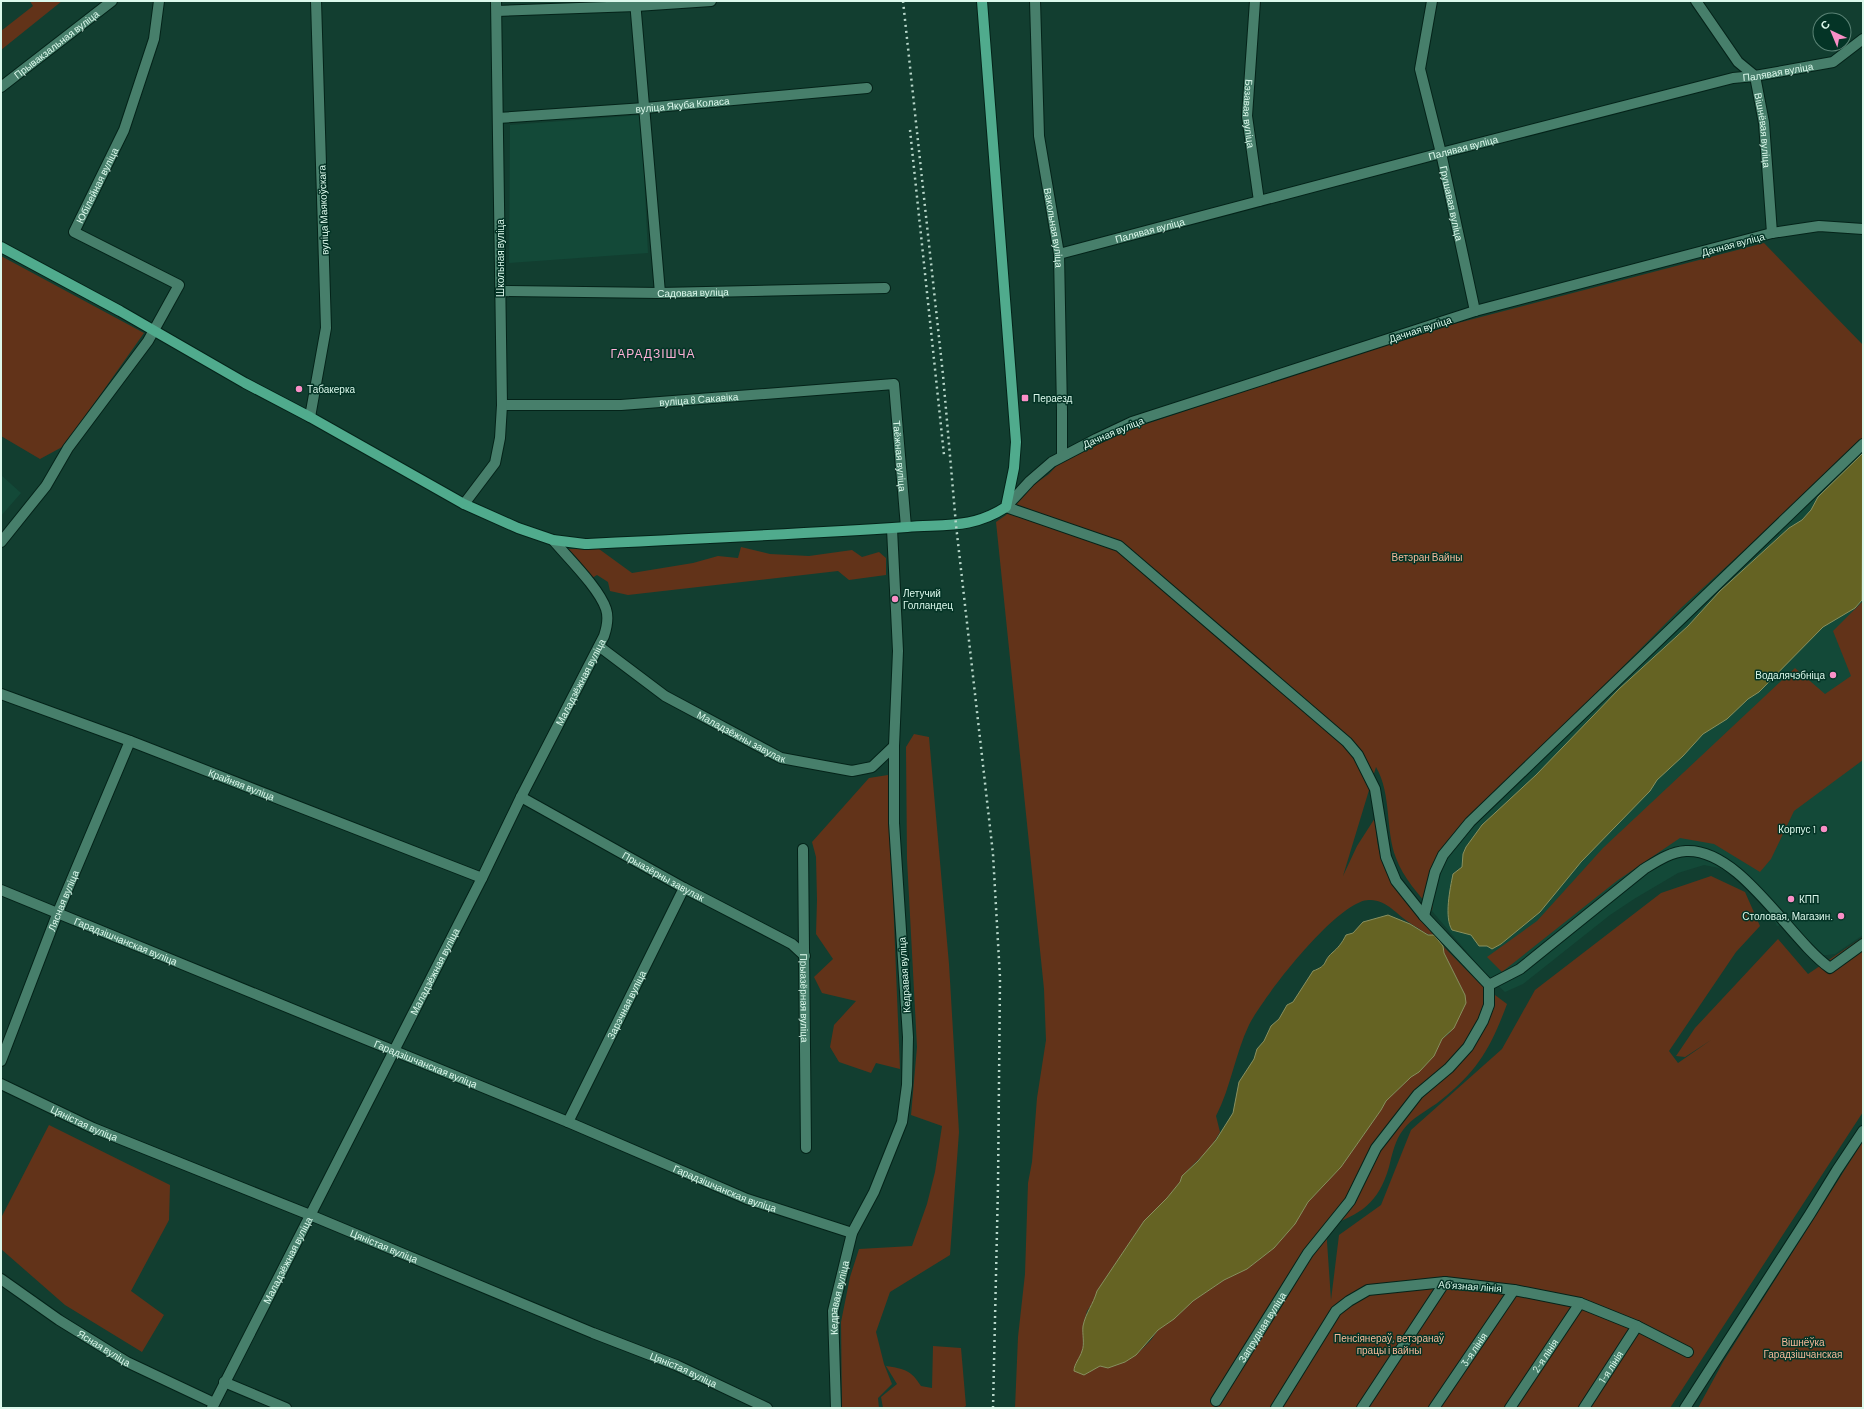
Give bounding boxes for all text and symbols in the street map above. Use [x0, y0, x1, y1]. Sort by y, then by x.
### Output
street label: Прывакзальная вуліца [11, 7, 102, 81]
north arrow [1812, 12, 1852, 52]
text: С [1817, 17, 1832, 32]
street label: Палявая вуліца [1742, 60, 1815, 83]
street label: Бэзавая вуліца [1241, 79, 1258, 149]
street label: Вішнёвая вуліца [1752, 92, 1773, 169]
street label: вуліца Якуба Коласа [635, 94, 730, 115]
street label: Палявая вуліца [1427, 133, 1500, 162]
street label: Юбілейная вуліца [73, 145, 121, 225]
street label: вуліца Маякоўскага [315, 164, 331, 255]
street label: Грушавая вуліца [1438, 165, 1466, 242]
street label: Вакольная вуліца [1042, 187, 1065, 268]
street label: Палявая вуліца [1114, 215, 1186, 245]
street label: Школьная вуліца [494, 219, 506, 297]
street label: Дачная вуліца [1700, 230, 1766, 258]
street label: Садовая вуліца [657, 285, 729, 299]
street label: Дачная вуліца [1387, 313, 1453, 345]
district label: ГАРАДЗІШЧА [610, 346, 696, 361]
place label: Табакерка [307, 383, 355, 395]
marker: Табакерка [294, 384, 304, 394]
street label: вуліца 8 Сакавіка [659, 390, 739, 408]
place label: Пераезд [1033, 392, 1073, 404]
marker: Пераезд [1020, 393, 1030, 403]
street label: Дачная вуліца [1081, 414, 1146, 450]
street label: Таёжная вуліца [891, 420, 909, 492]
park label: Ветэран Вайны [1392, 551, 1462, 563]
place label: Летучий Голландец [903, 587, 953, 611]
marker: Летучий Голландец [890, 594, 900, 604]
street label: Маладзёжная вуліца [553, 636, 608, 727]
place label: Водалячэбніца [1755, 669, 1825, 681]
marker: Водалячэбніца [1828, 670, 1838, 680]
street label: Маладзёжны завулак [695, 708, 787, 765]
street label: Крайняя вуліца [207, 766, 277, 803]
place label: Корпус 1 [1778, 823, 1816, 835]
marker: Корпус 1 [1819, 824, 1829, 834]
street label: Прыазёрны завулак [620, 849, 707, 904]
street label: Лясная вуліца [45, 868, 81, 933]
place label: КПП [1799, 893, 1819, 905]
marker: КПП [1786, 894, 1796, 904]
place label: Столовая, Магазин. [1742, 910, 1833, 922]
marker: Столовая, Магазин. [1836, 911, 1846, 921]
street label: Гарадзішчанская вуліца [73, 915, 180, 968]
street label: Маладзёжная вуліца [407, 926, 462, 1017]
street label: Кедравая вуліца [895, 936, 913, 1013]
street label: Прыазёрная вуліца [798, 953, 811, 1043]
street label: Зарэчная вуліца [604, 968, 648, 1041]
street label: Гарадзішчанская вуліца [372, 1037, 480, 1090]
street label: Цяністая вуліца [49, 1103, 120, 1143]
street label: Гарадзішчанская вуліца [671, 1162, 778, 1214]
street label: Маладзёжная вуліца [260, 1214, 315, 1306]
street label: Цяністая вуліца [348, 1226, 420, 1265]
street label: Кедравая вуліца [827, 1259, 851, 1335]
street label: Абʼязная лінія [1438, 1278, 1502, 1294]
street label: Запрудная вуліца [1236, 1289, 1289, 1365]
street label: Ясная вуліца [75, 1327, 133, 1369]
street label: 3-я лінія [1458, 1330, 1489, 1368]
park label: Пенсіянераў, ветэранаў працы і вайны [1334, 1332, 1444, 1356]
street label: 2-я лінія [1529, 1336, 1560, 1375]
park label: Вішнёўка Гарадзішчанская [1763, 1336, 1843, 1360]
street label: 1-я лінія [1596, 1348, 1625, 1385]
street label: Цяністая вуліца [648, 1350, 719, 1390]

